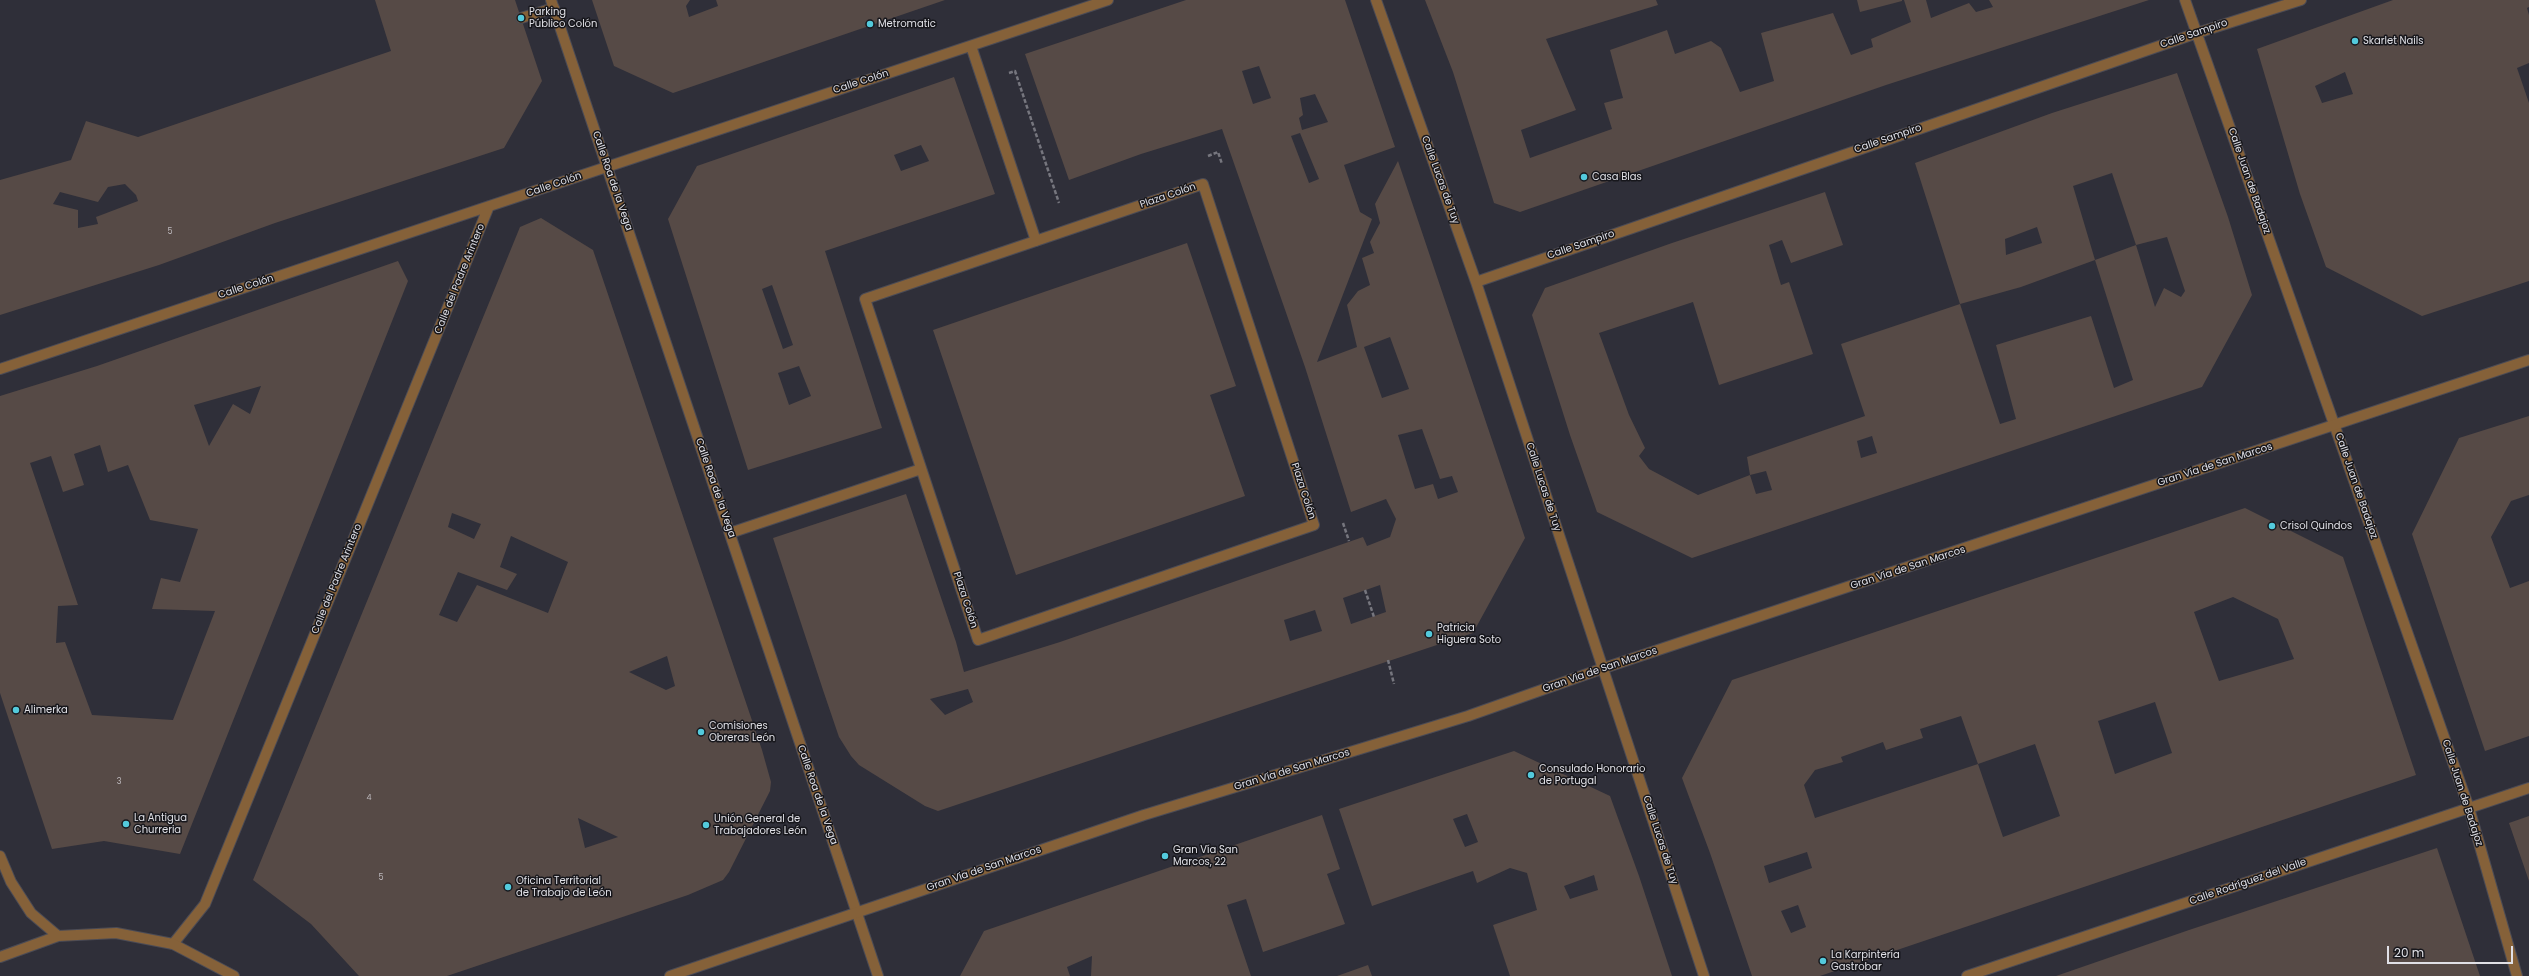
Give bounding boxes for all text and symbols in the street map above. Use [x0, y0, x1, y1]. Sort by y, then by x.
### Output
place label: Parking Público Colón [529, 6, 597, 30]
marker: Parking Público Colón [516, 13, 526, 23]
street label: Calle Sampiro [2159, 17, 2229, 51]
place label: Metromatic [878, 18, 936, 30]
marker: Metromatic [865, 19, 875, 29]
place label: Skarlet Nails [2363, 35, 2423, 47]
marker: Skarlet Nails [2350, 36, 2360, 46]
street label: Calle Colón [832, 67, 890, 97]
street label: Calle Sampiro [1853, 122, 1923, 156]
street label: Calle Juan de Badajoz [2225, 126, 2273, 236]
street label: Calle Roa de la Vega [589, 130, 635, 232]
street label: Calle Lucas de Tuy [1418, 134, 1462, 226]
street label: Calle Colón [525, 170, 583, 200]
place label: Casa Blas [1592, 171, 1642, 183]
marker: Casa Blas [1579, 172, 1589, 182]
street label: Plaza Colón [1138, 181, 1198, 211]
street label: Calle del Padre Arintero [432, 222, 488, 336]
house number: 5 [167, 227, 173, 237]
street label: Calle Sampiro [1546, 228, 1616, 262]
street label: Calle Colón [217, 272, 275, 302]
street label: Calle Juan de Badajoz [2332, 431, 2380, 541]
street label: Calle Roa de la Vega [692, 437, 738, 539]
street label: Calle Lucas de Tuy [1523, 441, 1563, 533]
street label: Gran Vía de San Marcos [2156, 441, 2274, 489]
street label: Plaza Colón [1288, 461, 1318, 521]
place label: Crisol Quindos [2280, 520, 2352, 532]
marker: Crisol Quindos [2267, 521, 2277, 531]
street label: Calle del Padre Arintero [309, 522, 365, 636]
street label: Gran Vía de San Marcos [1849, 544, 1967, 592]
street label: Plaza Colón [950, 570, 980, 630]
place label: Patricia Higuera Soto [1437, 622, 1501, 646]
marker: Patricia Higuera Soto [1424, 629, 1434, 639]
street label: Gran Vía de San Marcos [1541, 645, 1659, 695]
place label: Alimerka [24, 704, 68, 716]
marker: Alimerka [11, 705, 21, 715]
place label: Comisiones Obreras León [709, 720, 775, 744]
marker: Comisiones Obreras León [696, 727, 706, 737]
street label: Calle Juan de Badajoz [2439, 738, 2485, 848]
street label: Calle Roa de la Vega [794, 744, 840, 846]
street label: Gran Vía de San Marcos [1233, 747, 1351, 793]
place label: Consulado Honorario de Portugal [1539, 763, 1645, 786]
marker: Consulado Honorario de Portugal [1526, 770, 1536, 780]
house number: 3 [117, 777, 121, 787]
house number: 4 [366, 793, 372, 803]
street label: Calle Lucas de Tuy [1640, 794, 1680, 886]
place label: La Antigua Churreria [134, 812, 187, 836]
place label: Unión General de Trabajadores León [714, 813, 807, 836]
marker: La Antigua Churreria [121, 819, 131, 829]
marker: Unión General de Trabajadores León [701, 820, 711, 830]
street label: Gran Vía de San Marcos [925, 844, 1043, 894]
place label: Gran Vía San Marcos, 22 [1173, 844, 1238, 868]
marker: Gran Vía San Marcos, 22 [1160, 851, 1170, 861]
street label: Calle Rodríguez del Valle [2188, 856, 2308, 908]
house number: 5 [378, 873, 384, 883]
place label: Oficina Territorial de Trabajo de León [516, 875, 612, 898]
marker: Oficina Territorial de Trabajo de León [503, 882, 513, 892]
scale bar [2389, 938, 2515, 964]
text: 20 m [2394, 944, 2424, 961]
place label: La Karpintería Gastrobar [1831, 949, 1900, 972]
marker: La Karpintería Gastrobar [1818, 956, 1828, 966]

